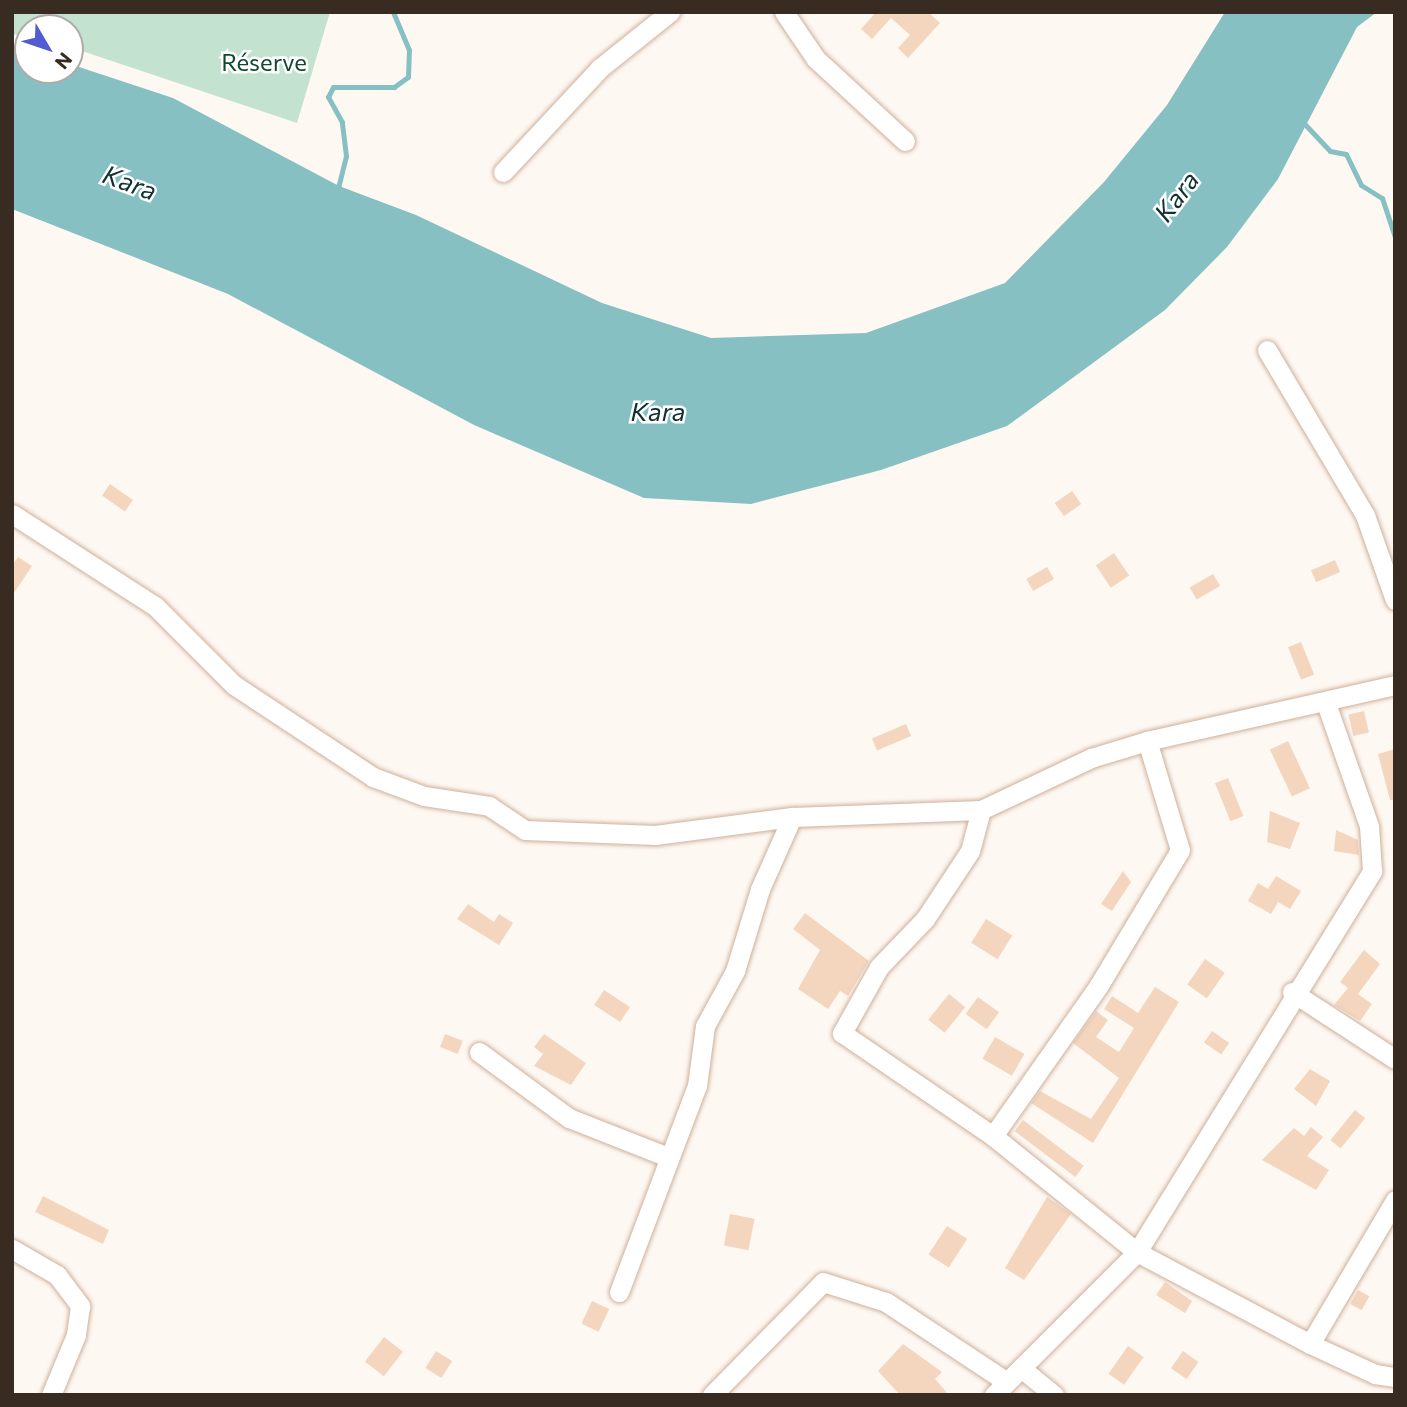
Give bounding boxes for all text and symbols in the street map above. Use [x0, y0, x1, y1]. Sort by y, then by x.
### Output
north arrow [14, 14, 84, 84]
text: N [51, 48, 78, 74]
park label: Réserve [221, 48, 307, 76]
water label: Kara [99, 158, 161, 206]
water label: Kara [1147, 165, 1205, 227]
water label: Kara [631, 395, 685, 427]

